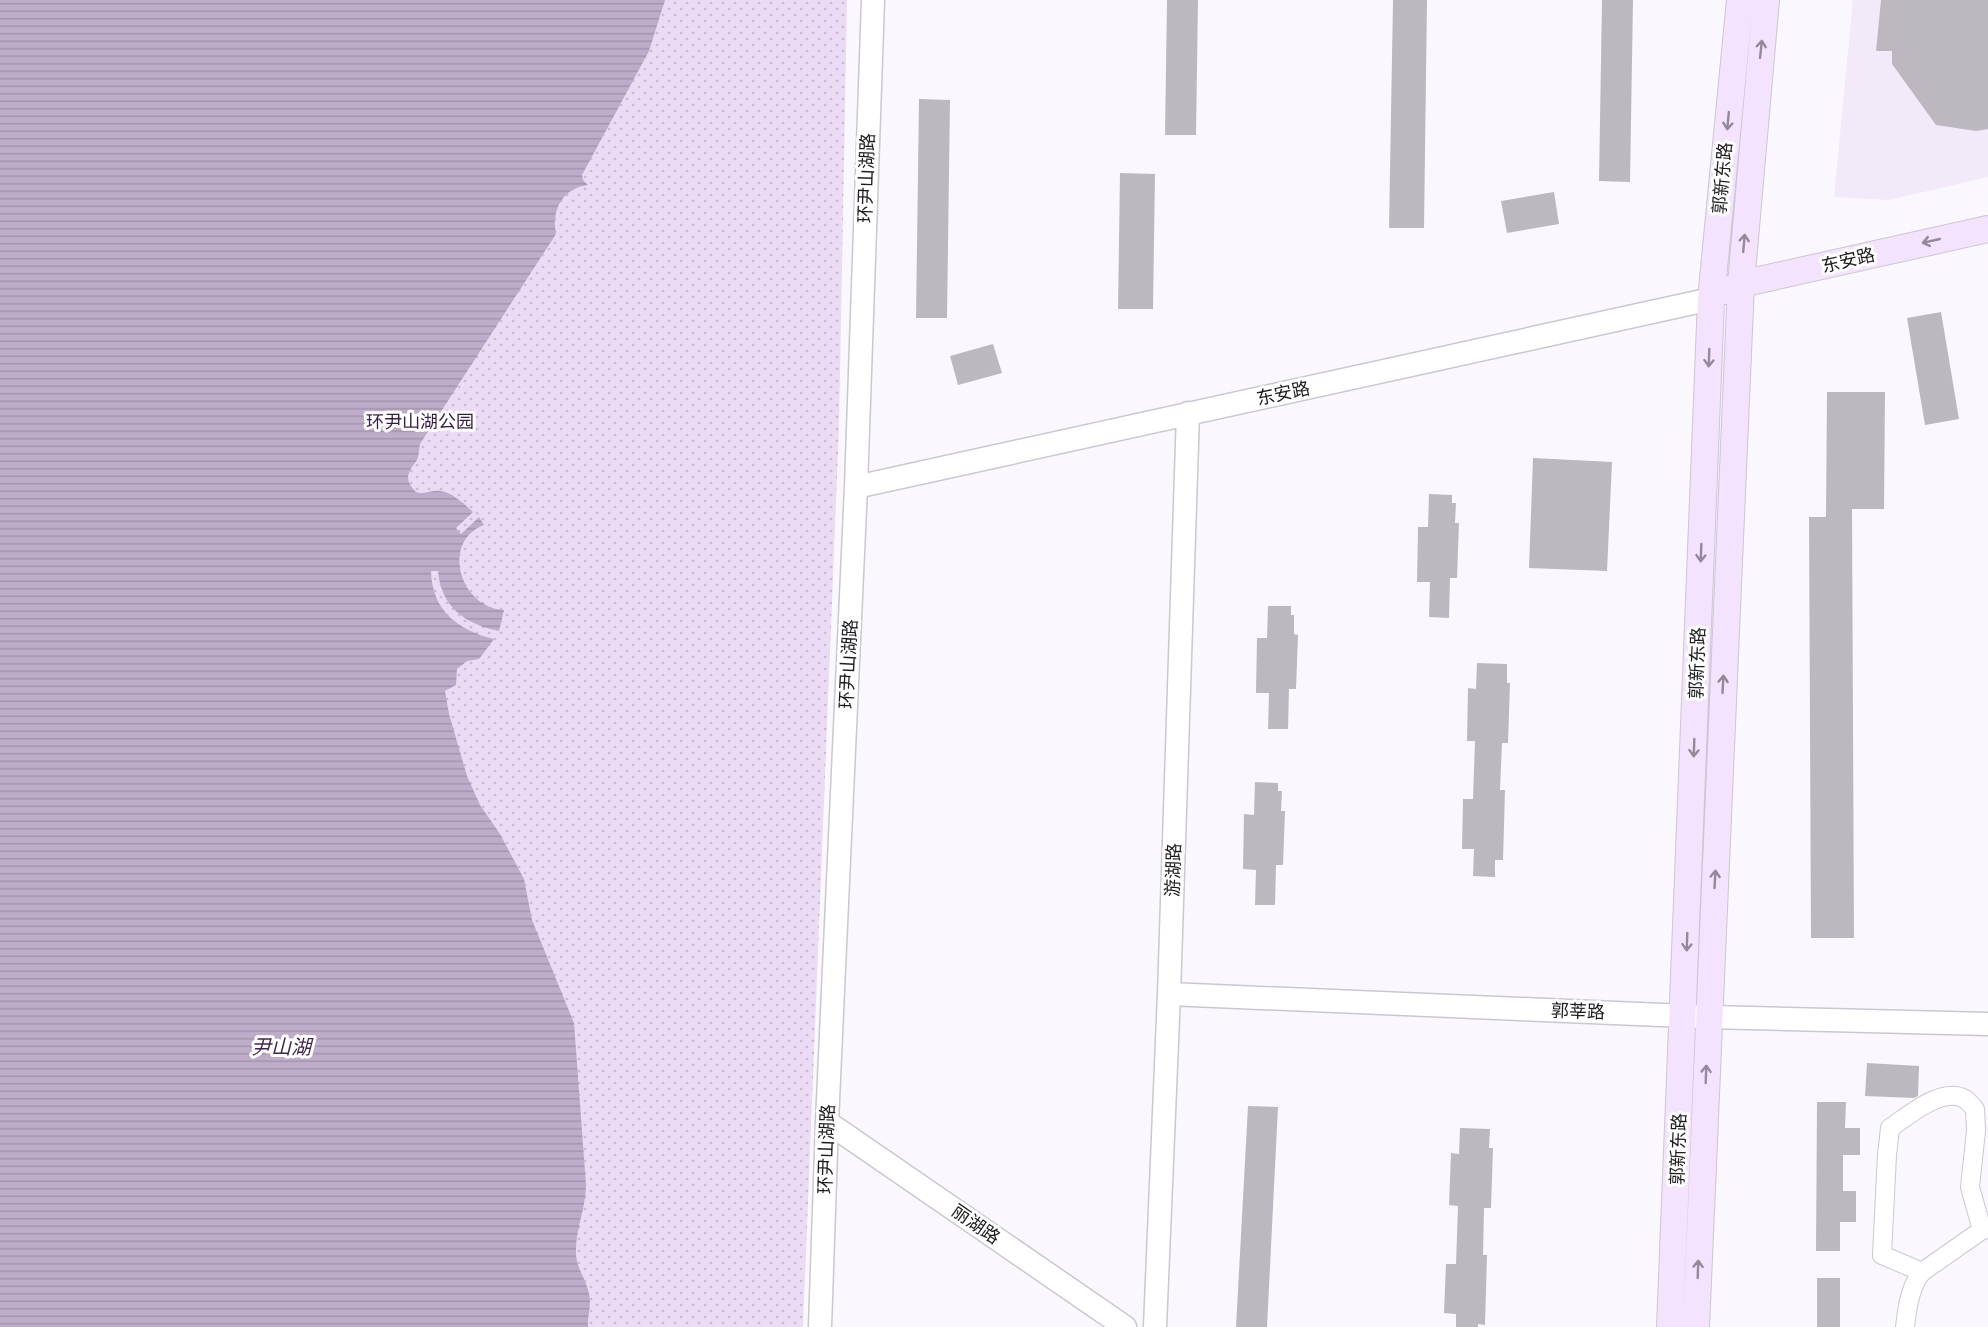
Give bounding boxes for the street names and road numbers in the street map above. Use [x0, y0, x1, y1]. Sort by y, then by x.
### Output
street label: 环尹山湖路 [854, 133, 878, 223]
street label: 郭新东路 [1708, 141, 1736, 215]
street label: 东安路 [1819, 244, 1877, 276]
street label: 东安路 [1254, 377, 1312, 409]
street label: 环尹山湖路 [835, 619, 861, 709]
street label: 郭新东路 [1685, 627, 1709, 699]
street label: 游湖路 [1162, 843, 1184, 897]
street label: 郭莘路 [1551, 1000, 1605, 1022]
street label: 环尹山湖路 [814, 1104, 838, 1194]
street label: 郭新东路 [1666, 1113, 1690, 1185]
street label: 丽湖路 [948, 1200, 1004, 1248]

